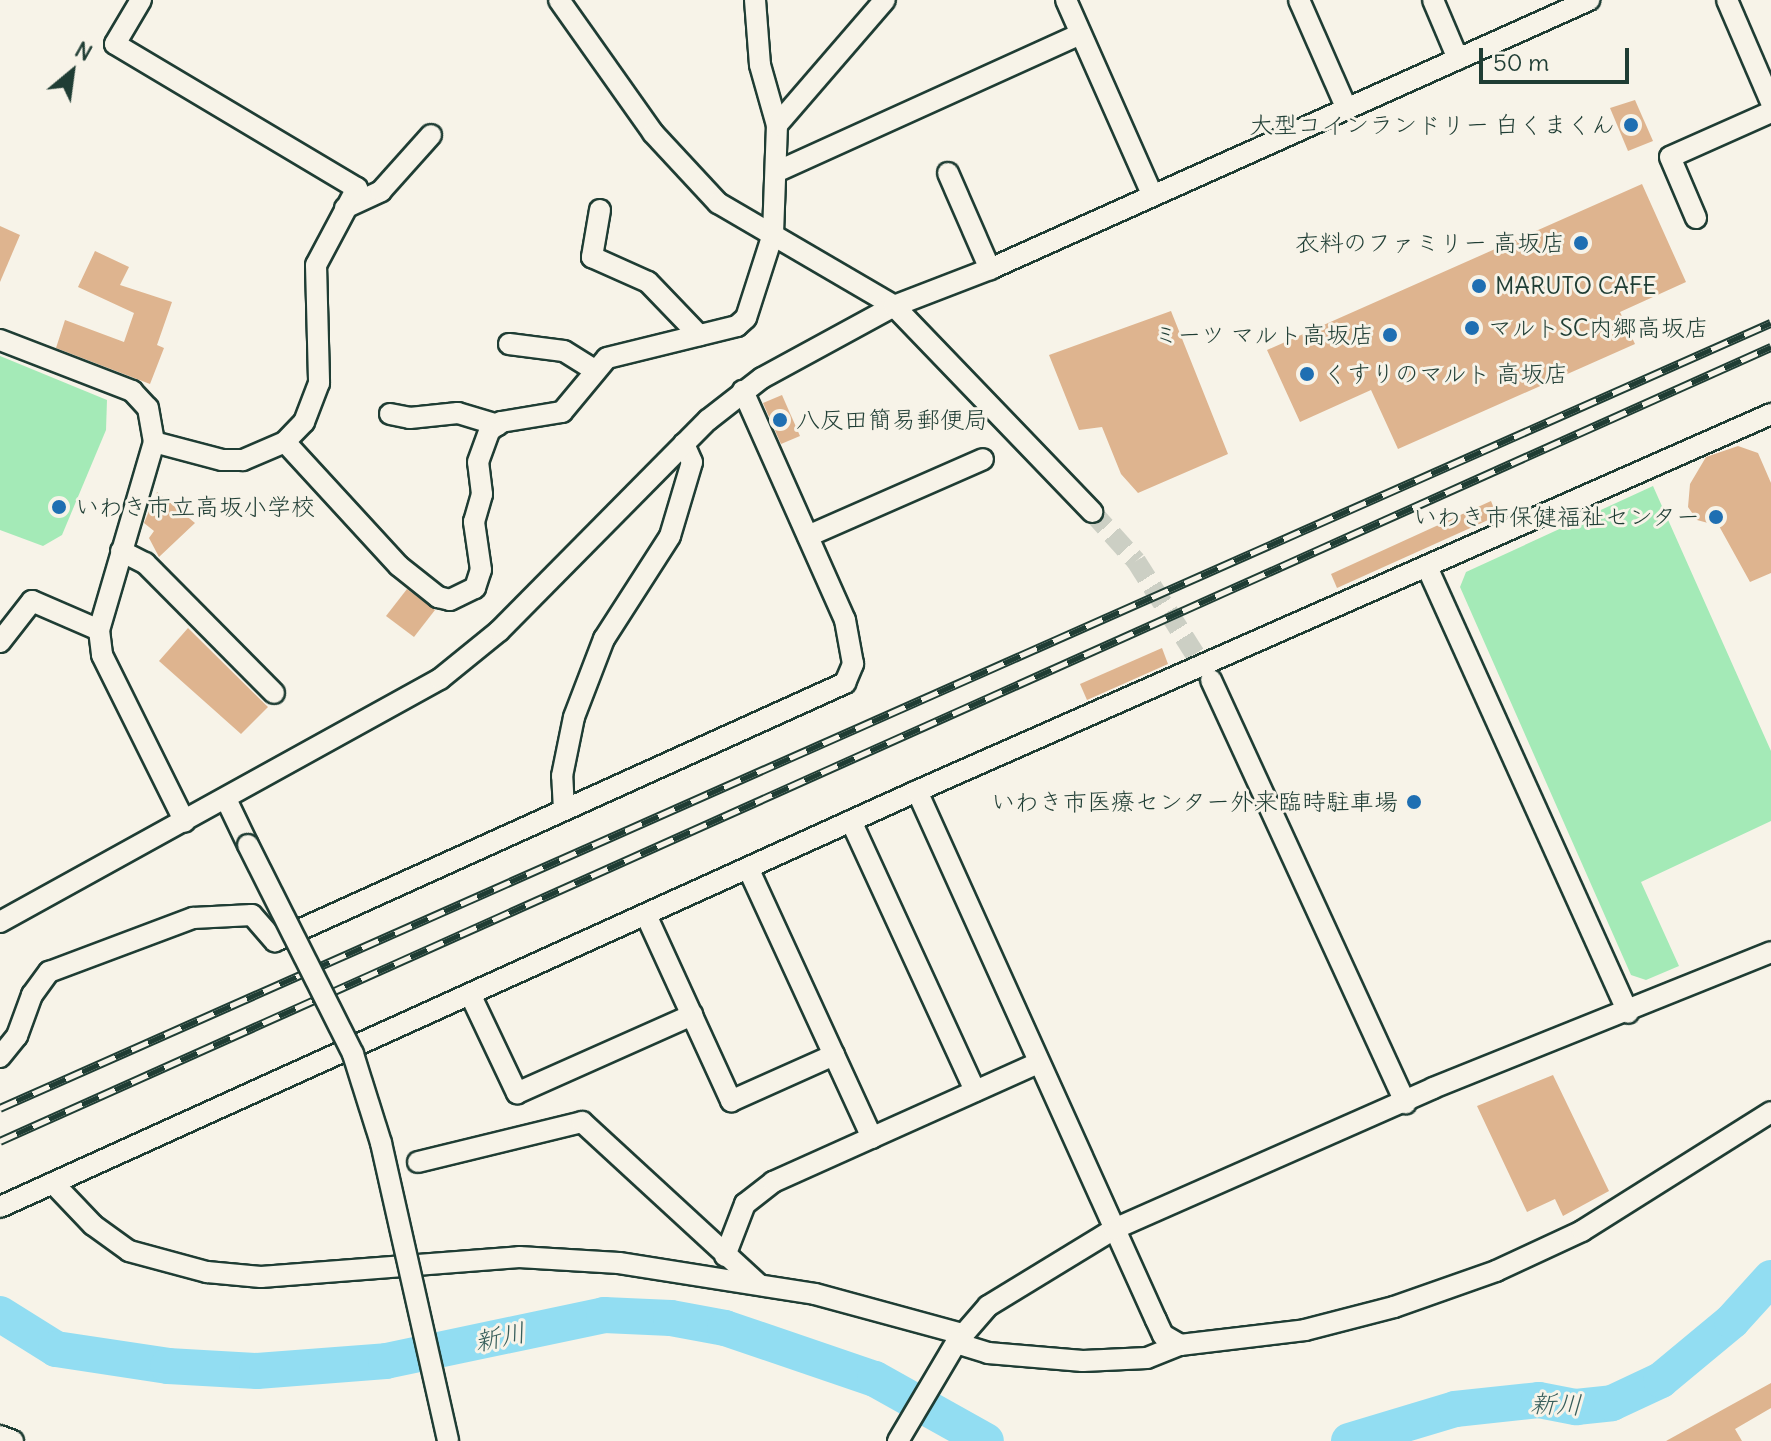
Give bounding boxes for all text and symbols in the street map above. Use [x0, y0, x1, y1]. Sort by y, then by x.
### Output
north arrow [32, 32, 112, 112]
scale bar [1483, 32, 1633, 82]
text: N [70, 35, 97, 67]
text: 50 m [1493, 47, 1549, 77]
place label: 大型コインランドリー 白くまくん [1249, 111, 1615, 139]
marker: 大型コインランドリー 白くまくん [1622, 116, 1640, 134]
place label: 衣料のファミリー 高坂店 [1295, 229, 1565, 257]
marker: 衣料のファミリー 高坂店 [1572, 234, 1590, 252]
place label: MARUTO CAFE [1495, 272, 1657, 300]
marker: MARUTO CAFE [1470, 277, 1488, 295]
place label: マルトSC内郷高坂店 [1488, 314, 1709, 342]
marker: マルトSC内郷高坂店 [1463, 319, 1481, 337]
place label: ミーツ マルト高坂店 [1153, 321, 1374, 349]
marker: ミーツ マルト高坂店 [1381, 326, 1399, 344]
place label: くすりのマルト 高坂店 [1323, 360, 1569, 388]
marker: くすりのマルト 高坂店 [1298, 365, 1316, 383]
place label: 八反田簡易郵便局 [796, 406, 988, 434]
marker: 八反田簡易郵便局 [771, 411, 789, 429]
place label: いわき市立高坂小学校 [75, 493, 315, 521]
marker: いわき市立高坂小学校 [50, 498, 68, 516]
place label: いわき市保健福祉センター [1412, 503, 1700, 531]
marker: いわき市保健福祉センター [1707, 508, 1725, 526]
place label: いわき市医療センター外来臨時駐車場 [990, 788, 1398, 816]
marker: いわき市医療センター外来臨時駐車場 [1405, 793, 1423, 811]
water label: 新川 [471, 1316, 529, 1358]
water label: 新川 [1529, 1388, 1583, 1420]

